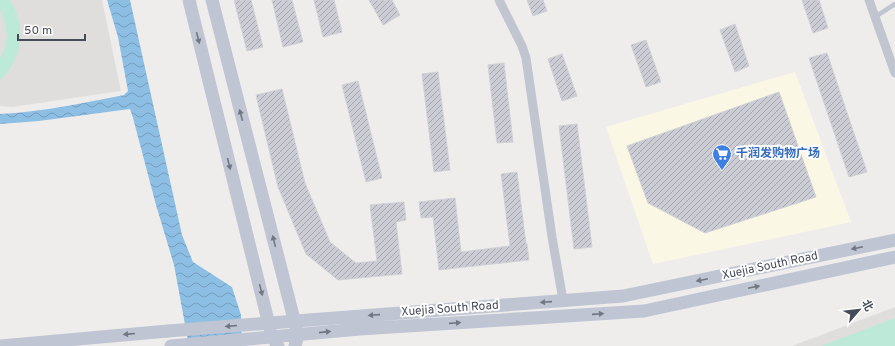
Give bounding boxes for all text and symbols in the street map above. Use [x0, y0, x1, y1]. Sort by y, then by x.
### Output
scale bar [18, 16, 85, 42]
text: 50 m [24, 23, 52, 39]
one-way arrow [195, 32, 201, 44]
one-way arrow [238, 108, 244, 121]
supermarket icon: 千润发购物广场 [711, 143, 733, 171]
place label: 千润发购物广场 [736, 146, 820, 162]
one-way arrow [227, 158, 233, 170]
one-way arrow [270, 234, 276, 247]
one-way arrow [851, 245, 863, 251]
street label: Xuejia South Road [721, 248, 819, 284]
one-way arrow [696, 277, 708, 283]
one-way arrow [258, 284, 264, 296]
one-way arrow [748, 284, 760, 290]
north arrow [839, 290, 879, 330]
street label: Xuejia South Road [401, 298, 499, 320]
one-way arrow [540, 298, 552, 305]
text: 北 [858, 298, 876, 314]
one-way arrow [592, 310, 604, 317]
one-way arrow [368, 311, 380, 318]
one-way arrow [449, 319, 461, 326]
one-way arrow [225, 322, 237, 329]
one-way arrow [319, 329, 331, 335]
one-way arrow [123, 331, 135, 337]

